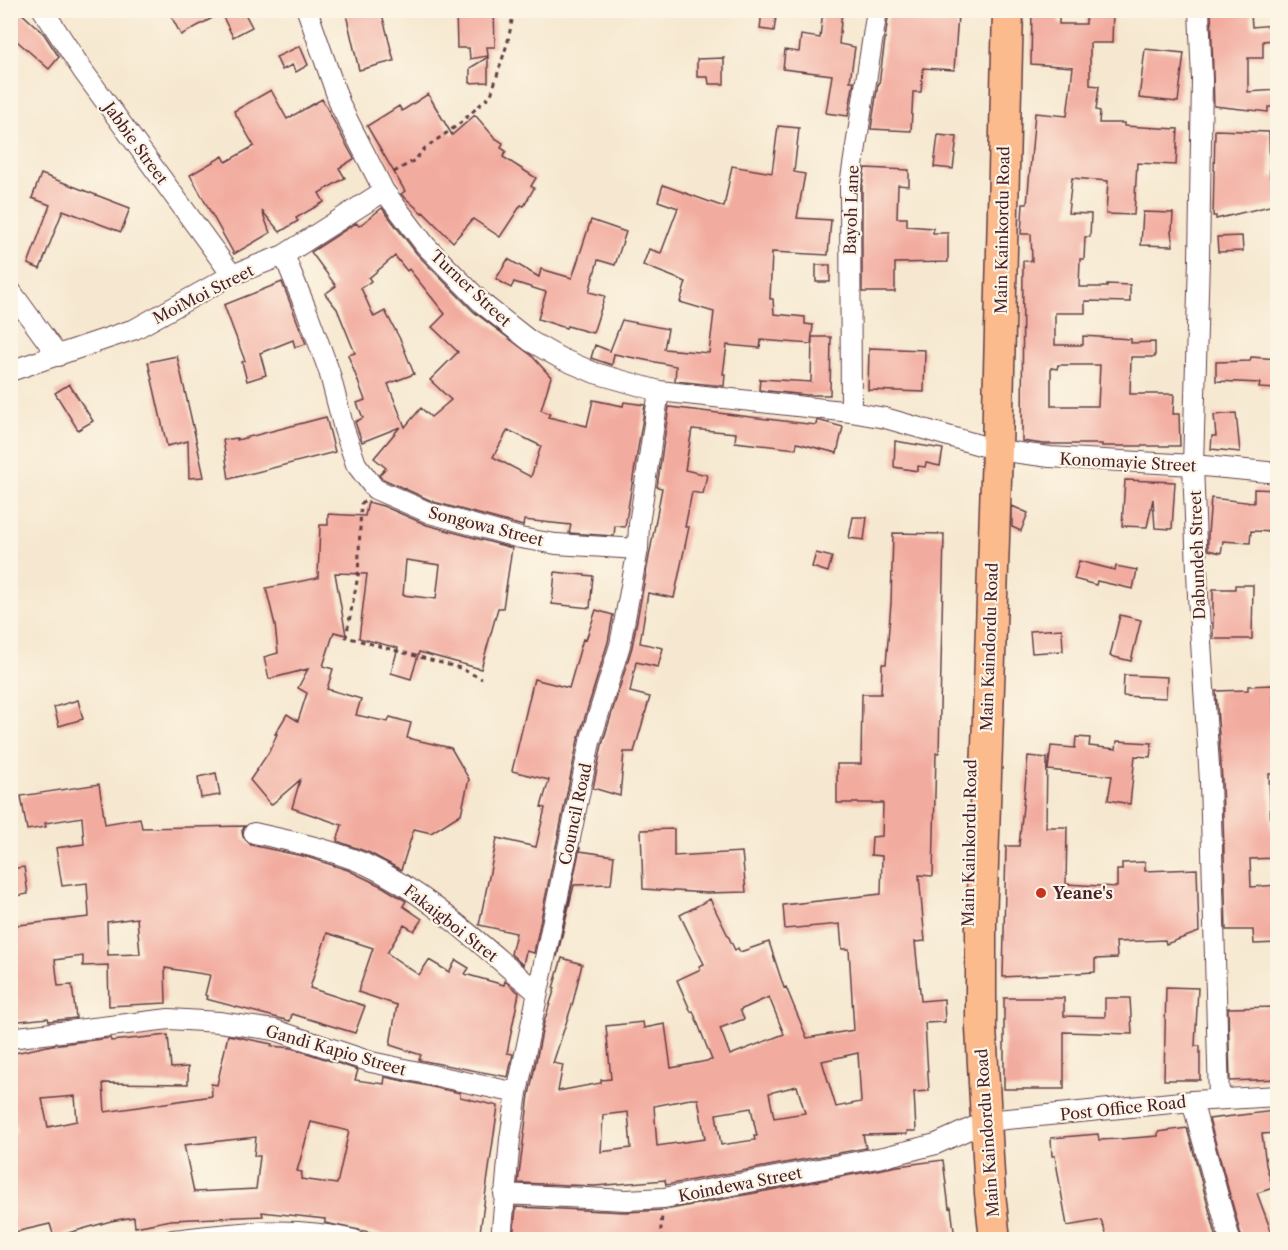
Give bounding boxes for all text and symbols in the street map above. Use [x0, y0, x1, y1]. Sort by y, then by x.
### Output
street label: Jabbie Street [98, 96, 173, 188]
street label: Main Kainkordu Road [991, 146, 1013, 314]
street label: Bayoh Lane [839, 165, 863, 255]
street label: Turner Street [427, 246, 516, 331]
street label: MoiMoi Street [149, 260, 257, 328]
street label: Konomayie Street [1059, 448, 1197, 476]
street label: Dabundeh Street [1185, 490, 1209, 620]
street label: Songowa Street [426, 502, 546, 550]
street label: Main Kaindordu Road [976, 562, 1002, 732]
street label: Main Kainkordu Road [958, 759, 980, 927]
street label: Council Road [554, 761, 596, 867]
street label: Fakaigboi Stret [400, 880, 502, 966]
place label: Yeane's [1052, 883, 1113, 903]
marker: Yeane's [1034, 886, 1048, 900]
street label: Gandi Kapio Street [263, 1020, 409, 1080]
street label: Main Kaindordu Road [971, 1048, 1003, 1218]
street label: Post Office Road [1059, 1091, 1187, 1125]
street label: Koindewa Street [676, 1162, 804, 1206]

